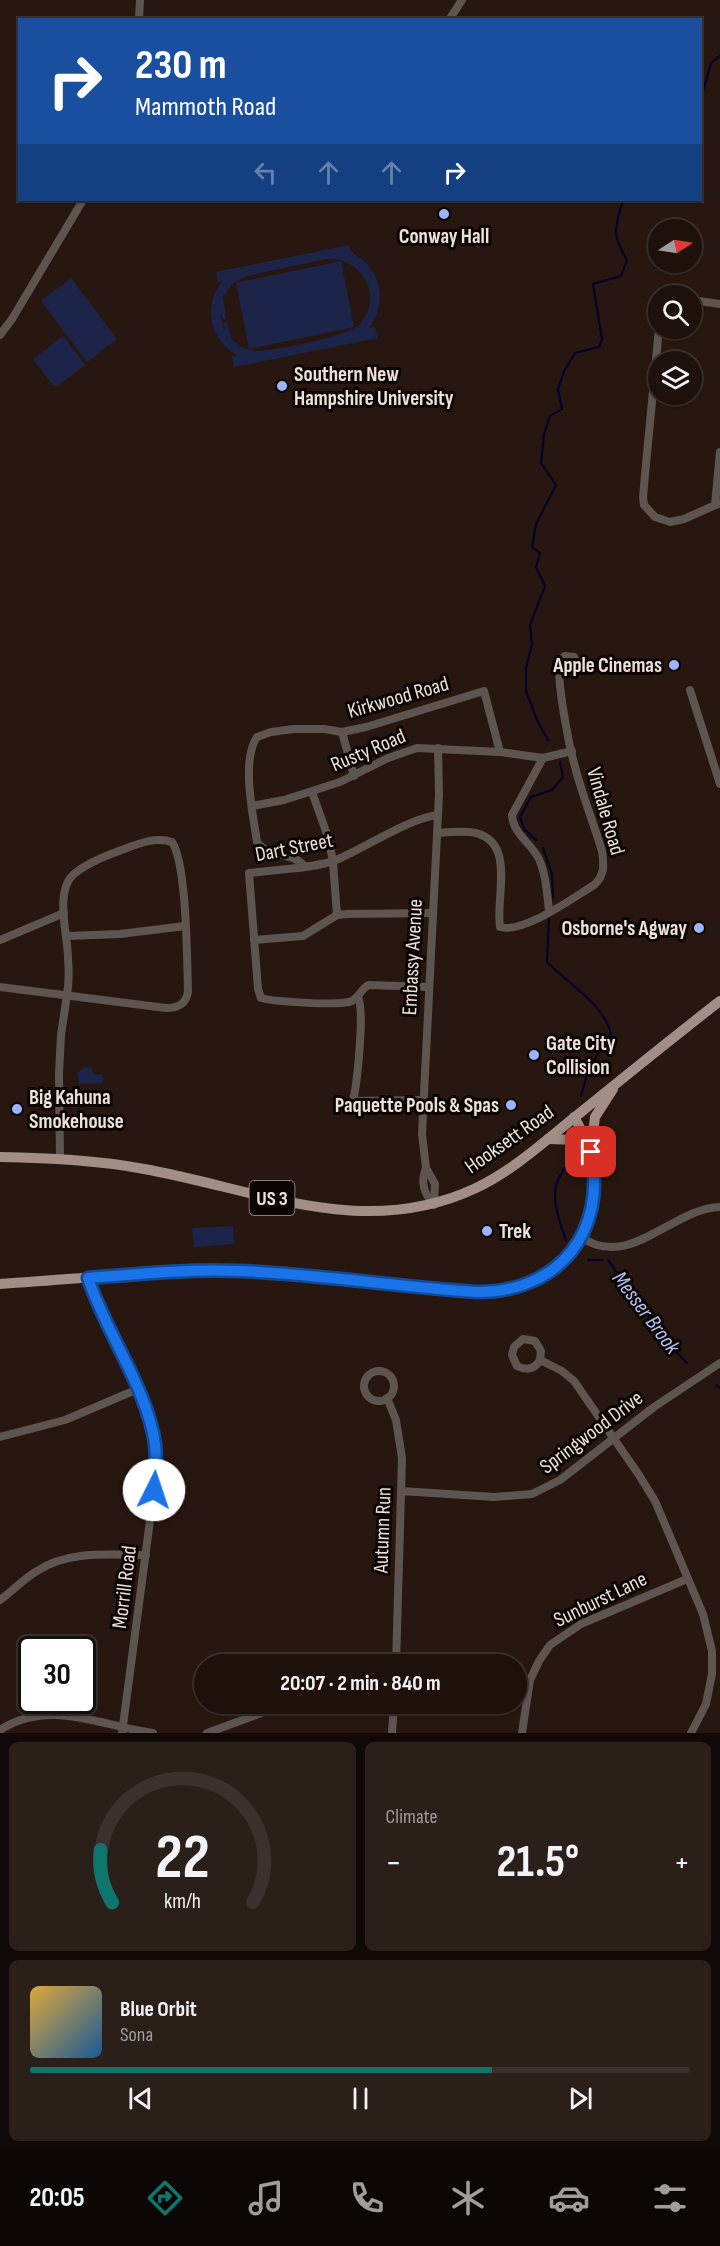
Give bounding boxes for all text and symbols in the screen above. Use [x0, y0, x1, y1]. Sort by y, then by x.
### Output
text: 230 m [135, 40, 227, 91]
icon: right [36, 42, 114, 120]
text: Mammoth Road [135, 91, 276, 123]
icon: left [249, 156, 282, 189]
icon: ahead [312, 156, 345, 189]
icon: ahead [375, 156, 408, 189]
icon: right [438, 156, 471, 189]
marker: Conway Hall [437, 207, 451, 221]
north arrow [648, 219, 702, 273]
map controls [648, 219, 702, 405]
place label: Conway Hall [399, 224, 489, 249]
button: search [648, 285, 702, 339]
button: layers [648, 351, 702, 405]
place label: Southern New Hampshire University [294, 362, 454, 411]
marker: Southern New Hampshire University [275, 379, 289, 393]
place label: Apple Cinemas [552, 653, 662, 678]
marker: Apple Cinemas [667, 658, 681, 672]
street label: Kirkwood Road [345, 671, 451, 724]
street label: Rusty Road [327, 724, 409, 777]
street label: Vindale Road [581, 765, 630, 858]
street label: Dart Street [253, 828, 335, 867]
street label: Embassy Avenue [397, 898, 428, 1016]
place label: Osborne's Agway [561, 916, 687, 941]
marker: Osborne's Agway [692, 921, 706, 935]
place label: Gate City Collision [546, 1031, 616, 1080]
marker: Gate City Collision [527, 1048, 541, 1062]
place label: Big Kahuna Smokehouse [29, 1085, 124, 1134]
place label: Paquette Pools & Spas [335, 1093, 499, 1118]
marker: Paquette Pools & Spas [504, 1098, 518, 1112]
street label: Hooksett Road [460, 1100, 559, 1179]
marker: Big Kahuna Smokehouse [10, 1102, 24, 1116]
pin [565, 1126, 616, 1177]
icon: arrive [574, 1135, 607, 1168]
road number: US 3 [250, 1181, 294, 1215]
place label: Trek [499, 1219, 531, 1244]
marker: Trek [480, 1224, 494, 1238]
water label: Messer Brook [606, 1266, 686, 1360]
street label: Springwood Drive [535, 1385, 648, 1479]
position arrow [122, 1458, 186, 1522]
street label: Autumn Run [368, 1486, 396, 1575]
street label: Morrill Road [107, 1544, 142, 1630]
street label: Sunburst Lane [550, 1566, 651, 1633]
speed limit sign: 30 [18, 1636, 96, 1714]
text: 20:07 · 2 min · 840 m [280, 1670, 441, 1697]
text: Climate [386, 1805, 438, 1829]
text: 22 [155, 1821, 210, 1896]
text: 21.5° [496, 1835, 579, 1890]
text: − [386, 1843, 402, 1883]
text: + [674, 1843, 690, 1883]
text: km/h [164, 1890, 201, 1915]
text: Blue Orbit [120, 1996, 197, 2023]
text: Sona [120, 2023, 153, 2047]
icon: previous [124, 2082, 157, 2115]
icon: pause [344, 2082, 377, 2115]
icon: next [564, 2082, 597, 2115]
icon: directions [144, 2177, 186, 2219]
icon: music [245, 2177, 287, 2219]
icon: phone [346, 2177, 388, 2219]
icon: climate [447, 2177, 489, 2219]
icon: car [548, 2177, 590, 2219]
icon: filters [649, 2177, 691, 2219]
text: 20:05 [29, 2182, 85, 2214]

